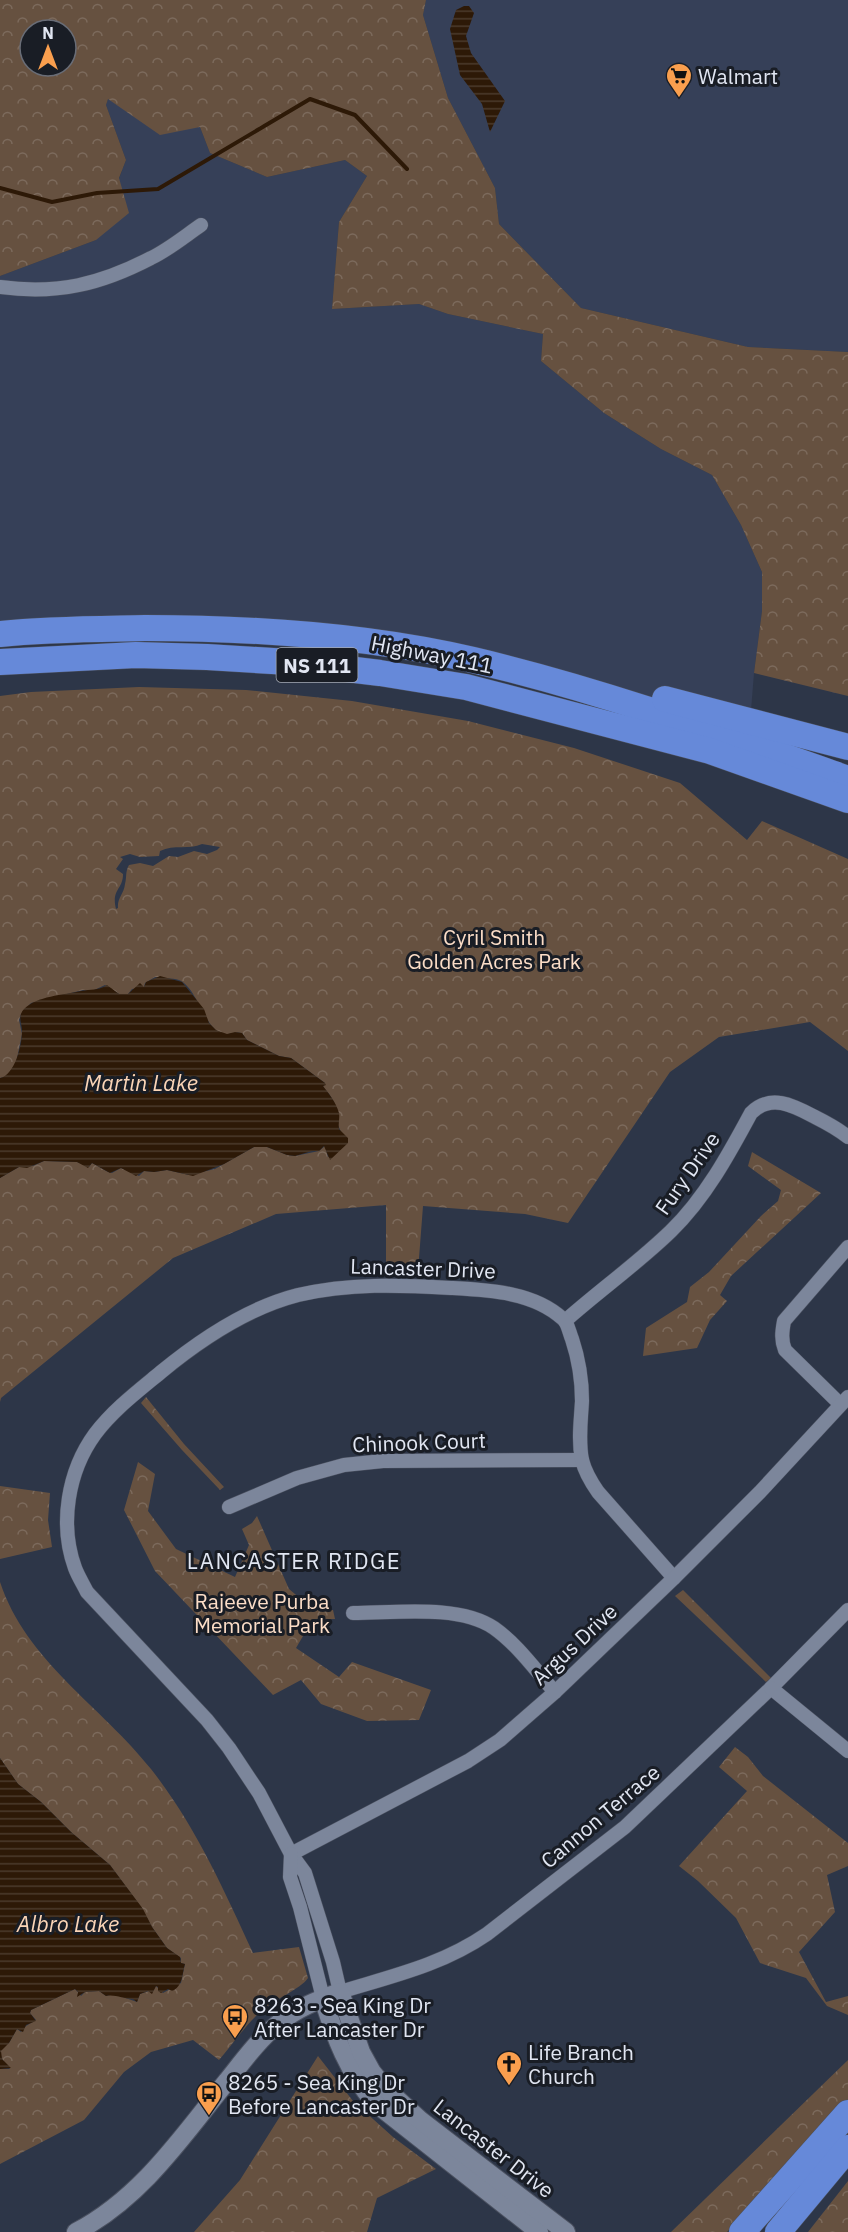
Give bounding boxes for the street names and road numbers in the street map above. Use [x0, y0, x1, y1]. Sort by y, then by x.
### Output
street label: Highway 111 [369, 628, 495, 680]
road number: NS 111 [276, 648, 358, 682]
street label: Fury Drive [648, 1126, 726, 1220]
street label: Lancaster Drive [350, 1251, 496, 1285]
street label: Chinook Court [352, 1426, 486, 1458]
street label: Argus Drive [525, 1597, 623, 1691]
street label: Cannon Terrace [535, 1758, 665, 1874]
street label: Lancaster Drive [428, 2092, 560, 2204]

